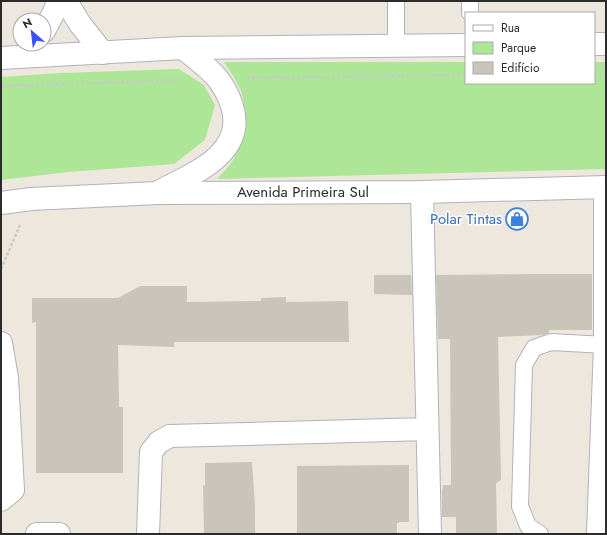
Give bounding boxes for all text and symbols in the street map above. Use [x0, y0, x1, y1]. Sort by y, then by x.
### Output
north arrow [12, 12, 52, 52]
legend [465, 12, 595, 84]
text: N [20, 14, 35, 32]
text: Rua [501, 19, 520, 37]
text: Parque [501, 39, 536, 57]
text: Edifício [501, 59, 540, 77]
street label: Avenida Primeira Sul [237, 181, 369, 203]
shop icon: Polar Tintas [504, 206, 530, 232]
place label: Polar Tintas [430, 208, 502, 230]

